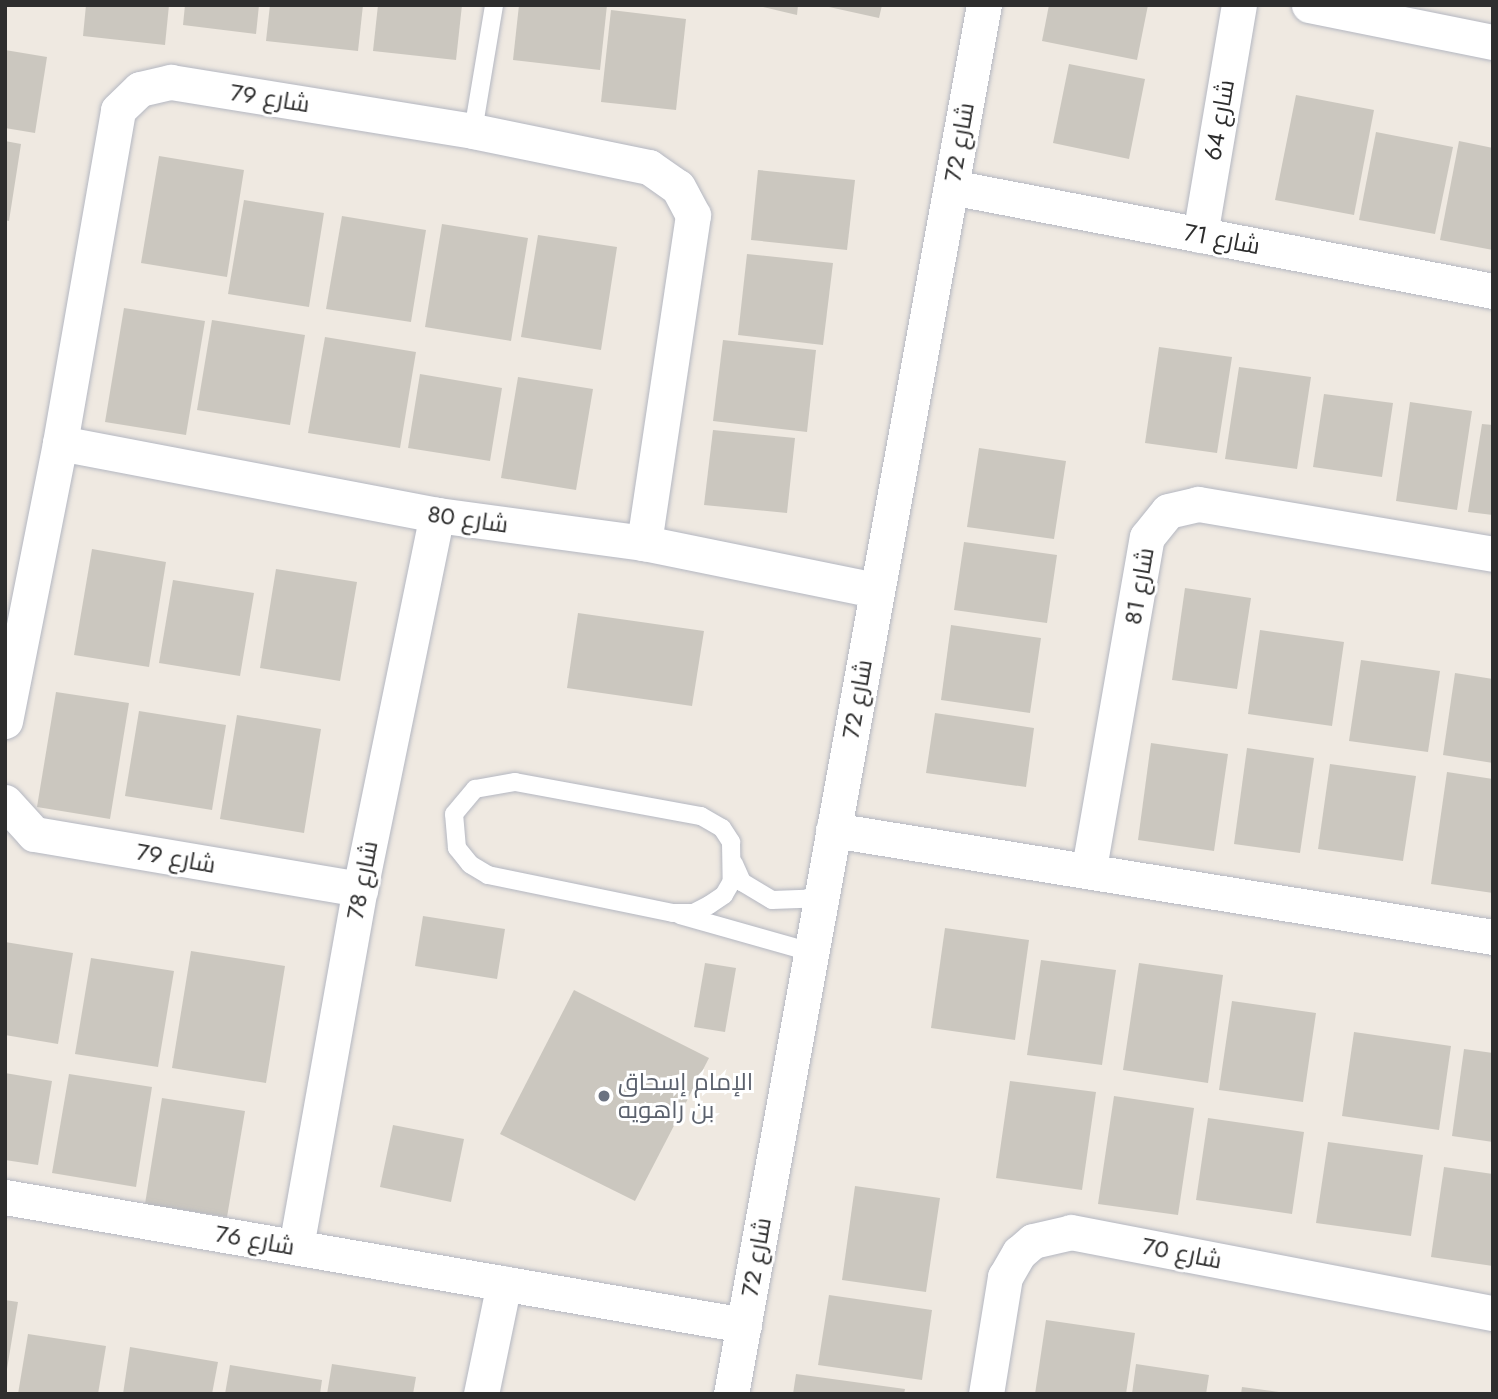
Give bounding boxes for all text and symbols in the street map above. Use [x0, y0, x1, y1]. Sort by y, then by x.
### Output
street label: شارع 64 [1198, 77, 1240, 163]
street label: شارع 79 [228, 78, 312, 118]
street label: شارع 72 [938, 100, 980, 184]
street label: شارع 71 [1181, 218, 1263, 260]
street label: شارع 80 [426, 499, 510, 539]
street label: شارع 81 [1118, 545, 1160, 627]
street label: شارع 72 [836, 657, 878, 741]
street label: شارع 79 [134, 837, 218, 879]
street label: شارع 78 [340, 838, 384, 922]
place label: الإمام إسحاق بن راهويه [618, 1068, 753, 1124]
marker: الإمام إسحاق بن راهويه [596, 1088, 612, 1104]
street label: شارع 72 [735, 1215, 777, 1299]
street label: شارع 76 [213, 1219, 297, 1261]
street label: شارع 70 [1140, 1231, 1224, 1275]

